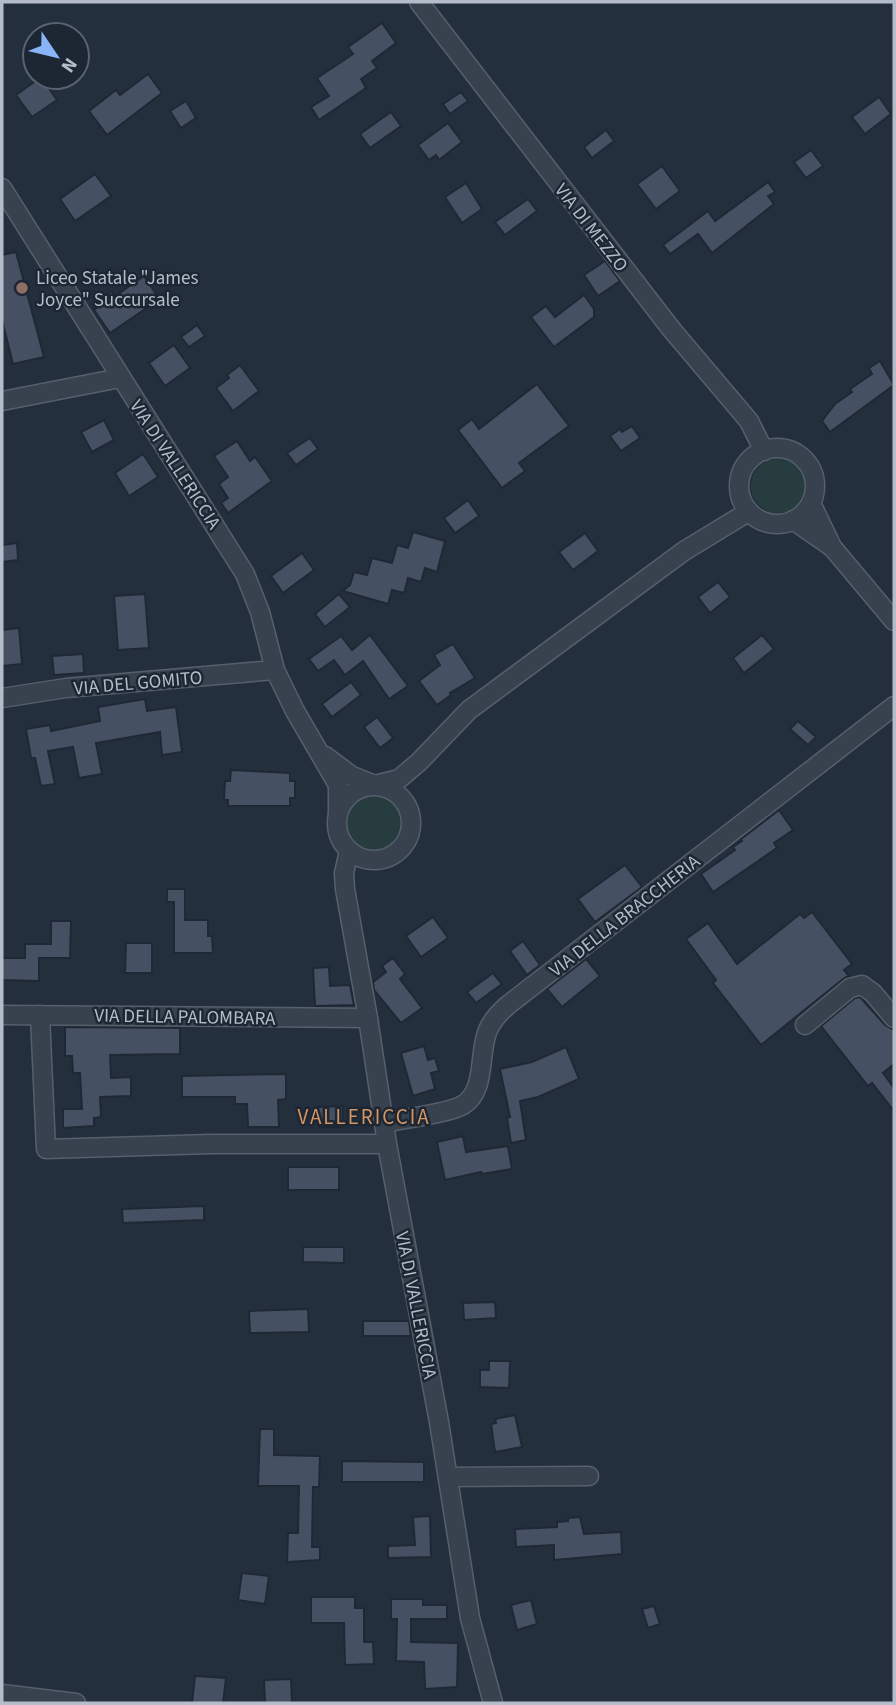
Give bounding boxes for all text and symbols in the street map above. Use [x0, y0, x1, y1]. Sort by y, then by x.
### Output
north arrow [21, 21, 91, 91]
text: N [54, 52, 83, 78]
street label: VIA DI MEZZO [548, 178, 634, 278]
place label: Liceo Statale "James Joyce" Succursale [36, 265, 199, 314]
marker: Liceo Statale "James Joyce" Succursale [14, 280, 30, 296]
street label: VIA DI VALLERICCIA [123, 395, 227, 536]
street label: VIA DEL GOMITO [73, 664, 204, 703]
street label: VIA DELLA BRACCHERIA [544, 848, 707, 984]
street label: VIA DELLA PALOMBARA [94, 1002, 276, 1033]
district label: VALLERICCIA [297, 1102, 431, 1132]
street label: VIA DI VALLERICCIA [388, 1229, 443, 1382]

